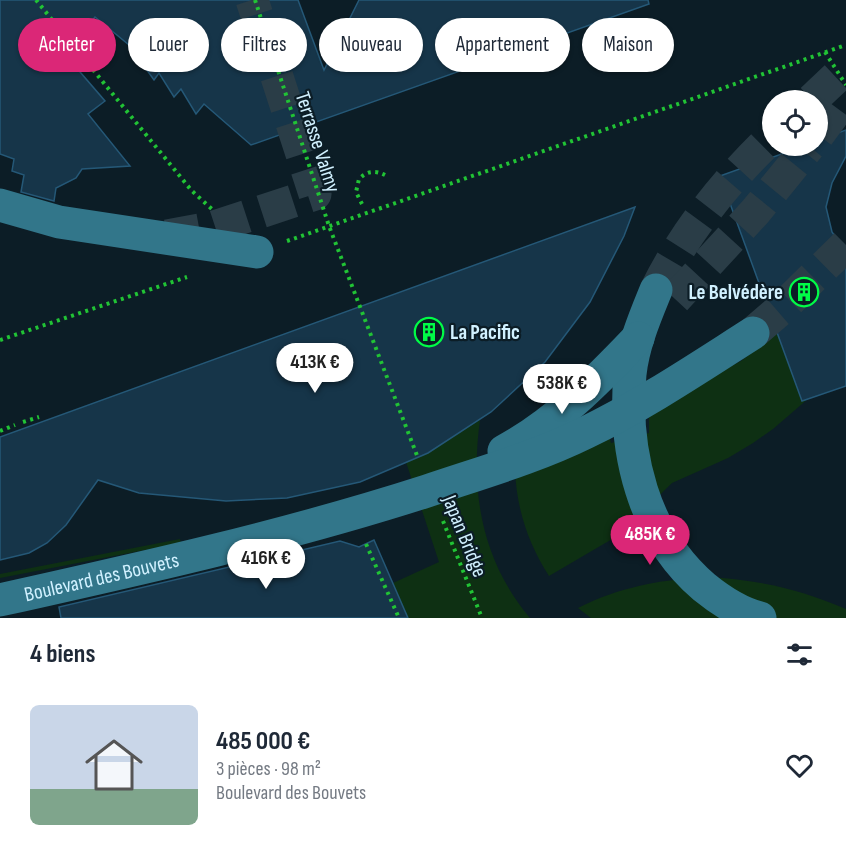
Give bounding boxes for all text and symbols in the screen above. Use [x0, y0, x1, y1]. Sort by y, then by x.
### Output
chip: Acheter [18, 18, 116, 72]
chip: Louer [128, 18, 209, 72]
chip: Filtres [221, 18, 307, 72]
chip: Nouveau [319, 18, 423, 72]
chip: Appartement [435, 18, 570, 72]
chip: Maison [582, 18, 674, 72]
street label: Terrasse Valmy [290, 89, 346, 196]
map controls [762, 90, 828, 156]
button: locate [762, 90, 828, 156]
building icon: Le Belvédère [788, 276, 820, 308]
place label: Le Belvédère [688, 280, 783, 305]
building icon: La Pacific [413, 316, 445, 348]
place label: La Pacific [450, 320, 520, 345]
pin: 413K € [266, 343, 364, 394]
text: 413K € [290, 350, 340, 374]
pin: 538K € [513, 364, 611, 415]
text: 538K € [537, 371, 587, 395]
street label: Japan Bridge [436, 491, 492, 581]
pin: 485K € [601, 515, 699, 566]
text: 485K € [625, 522, 675, 546]
pin: 416K € [217, 539, 315, 590]
text: 416K € [241, 546, 291, 570]
street label: Boulevard des Bouvets [22, 548, 181, 607]
icon: filters [783, 638, 816, 671]
text: 4 biens [30, 639, 95, 670]
text: 485 000 € [216, 726, 310, 757]
icon: home [78, 729, 150, 801]
icon: heart [783, 749, 816, 782]
text: 3 pièces · 98 m² [216, 757, 321, 781]
text: Boulevard des Bouvets [216, 781, 366, 805]

